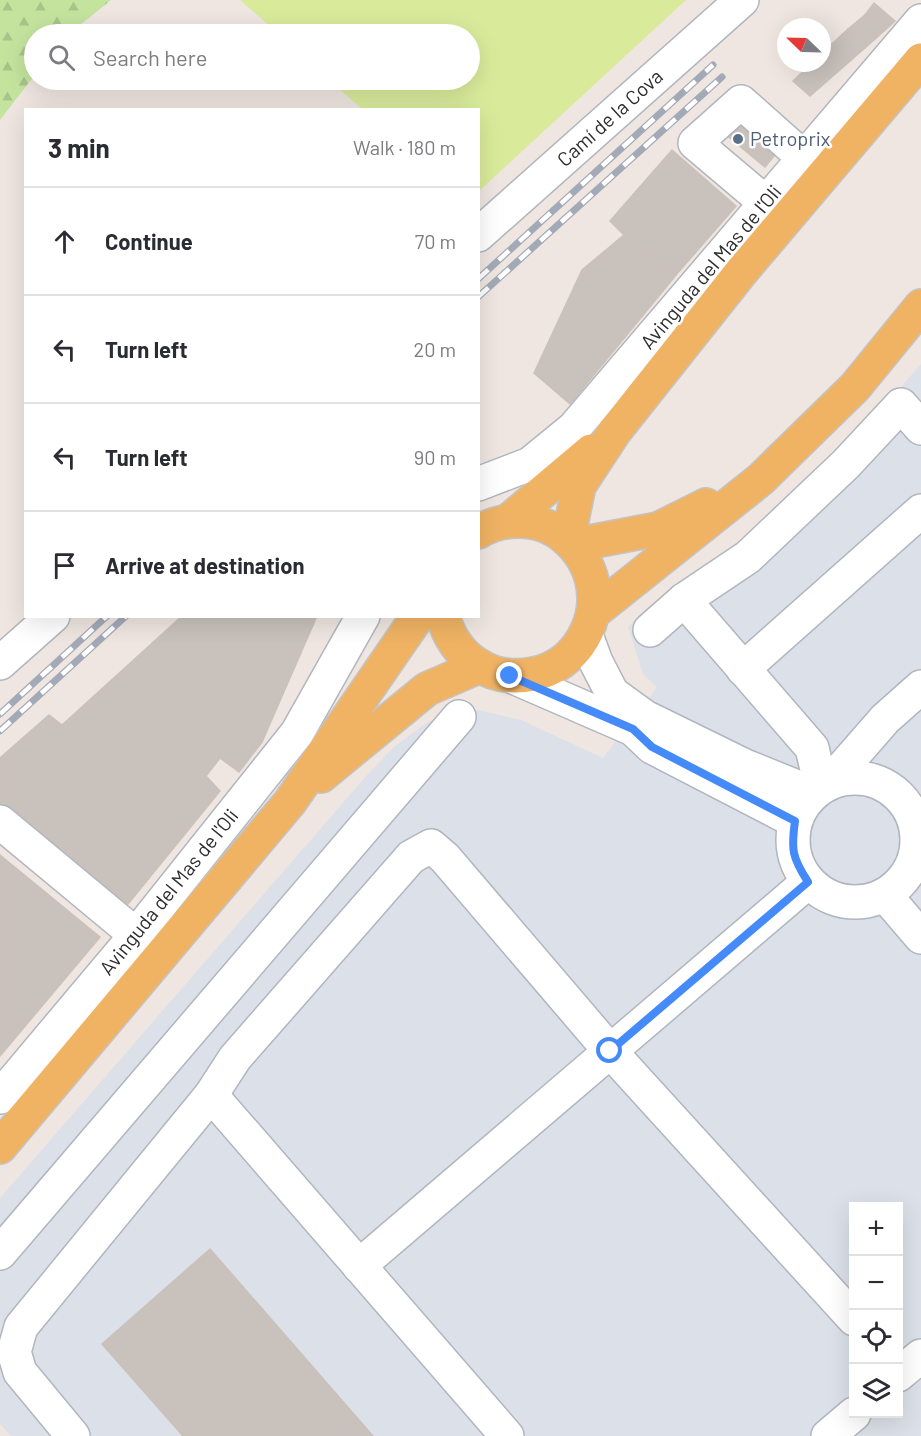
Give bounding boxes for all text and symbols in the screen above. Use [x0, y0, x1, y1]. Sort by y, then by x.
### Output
north arrow [777, 18, 831, 72]
search box [24, 24, 480, 90]
icon: search [45, 41, 78, 74]
text: Search here [93, 44, 207, 70]
street label: Camí de la Cova [552, 64, 667, 171]
place label: Petroprix [750, 126, 831, 150]
text: 3 min [48, 132, 110, 163]
marker: Petroprix [731, 132, 745, 146]
text: Walk · 180 m [353, 135, 456, 159]
street label: Avinguda del Mas de l'Oli [635, 179, 786, 353]
icon: ahead [48, 225, 81, 258]
text: Continue [105, 228, 193, 254]
text: 70 m [415, 229, 456, 253]
icon: left [48, 333, 81, 366]
text: Turn left [105, 336, 188, 362]
text: 20 m [413, 337, 456, 361]
icon: left [48, 441, 81, 474]
text: Turn left [105, 444, 188, 470]
text: 90 m [414, 445, 456, 469]
icon: arrive [48, 549, 81, 582]
text: Arrive at destination [105, 552, 304, 578]
route end [496, 662, 522, 688]
street label: Avinguda del Mas de l'Oli [94, 803, 243, 979]
route start [596, 1037, 622, 1063]
map controls [849, 1202, 903, 1418]
button: + [849, 1202, 903, 1256]
button: − [849, 1256, 903, 1310]
button: locate [849, 1310, 903, 1364]
button: layers [849, 1364, 903, 1418]

